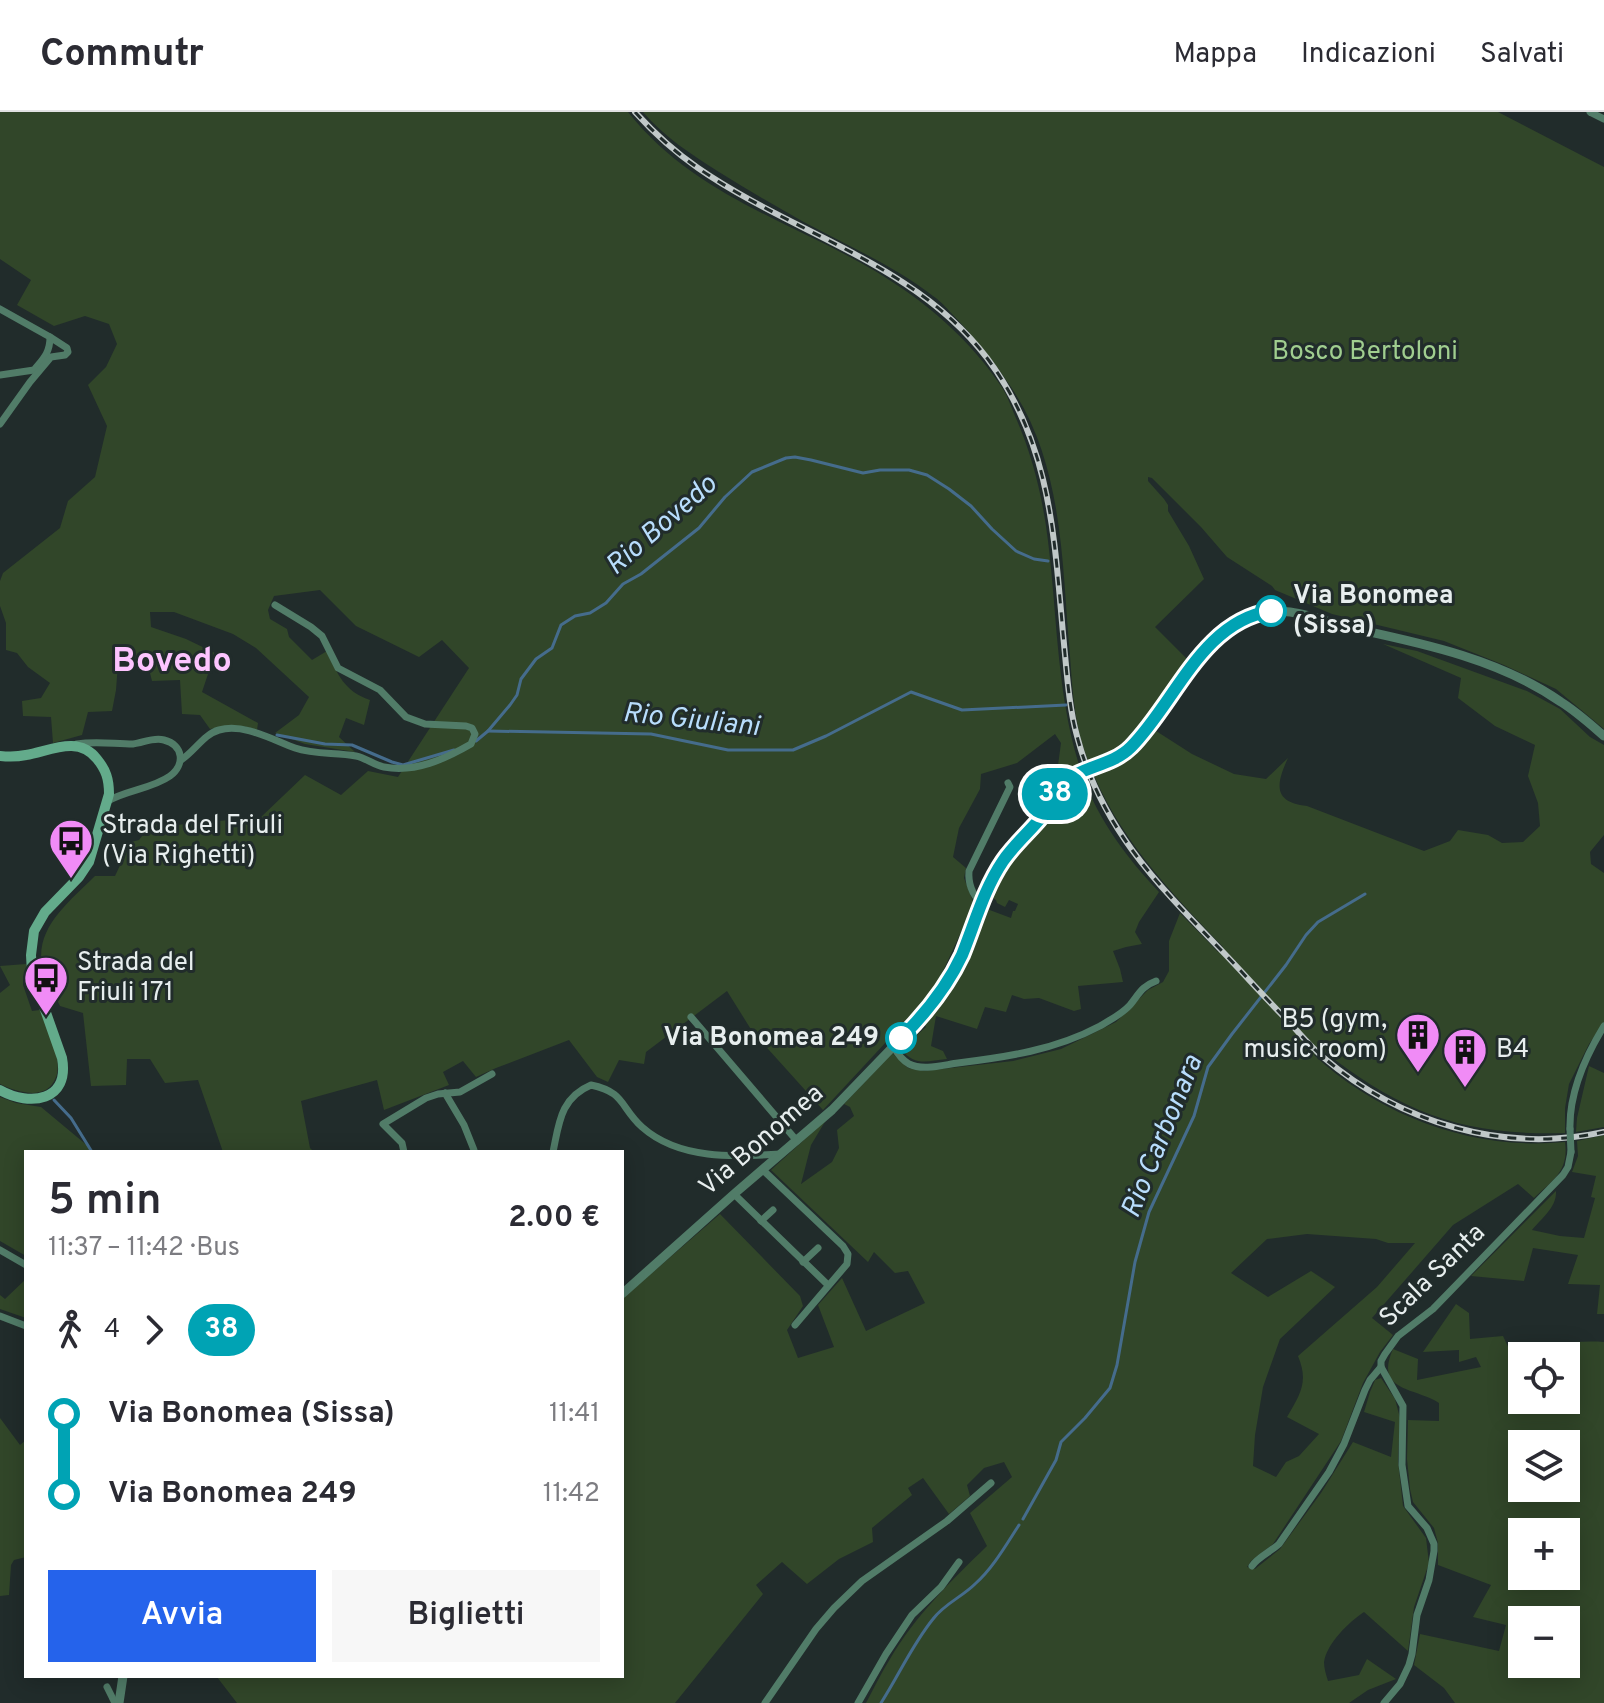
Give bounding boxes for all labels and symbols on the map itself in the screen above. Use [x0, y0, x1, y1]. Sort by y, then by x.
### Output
park label: Bosco Bertoloni [1272, 336, 1458, 369]
water label: Rio Bovedo [599, 468, 725, 584]
place label: Via Bonomea (Sissa) [1293, 580, 1453, 643]
marker: Via Bonomea (Sissa) [1256, 596, 1286, 626]
district label: Bovedo [112, 641, 232, 684]
water label: Rio Giuliani [621, 696, 763, 746]
line badge: 38 [1019, 768, 1091, 820]
place label: Strada del Friuli (Via Righetti) [102, 810, 283, 873]
bus stop icon: Strada del Friuli (Via Righetti) [47, 817, 95, 880]
place label: Strada del Friuli 171 [77, 947, 195, 1010]
bus stop icon: Strada del Friuli 171 [22, 954, 70, 1017]
place label: B5 (gym, music room) [1243, 1004, 1387, 1067]
building icon: B5 (gym, music room) [1394, 1011, 1442, 1074]
place label: Via Bonomea 249 [663, 1022, 879, 1055]
marker: Via Bonomea 249 [886, 1023, 916, 1053]
building icon: B4 [1441, 1026, 1489, 1089]
place label: B4 [1496, 1034, 1529, 1067]
water label: Rio Carbonara [1114, 1050, 1212, 1224]
street label: Via Bonomea [693, 1078, 831, 1204]
street label: Scala Santa [1373, 1217, 1493, 1335]

